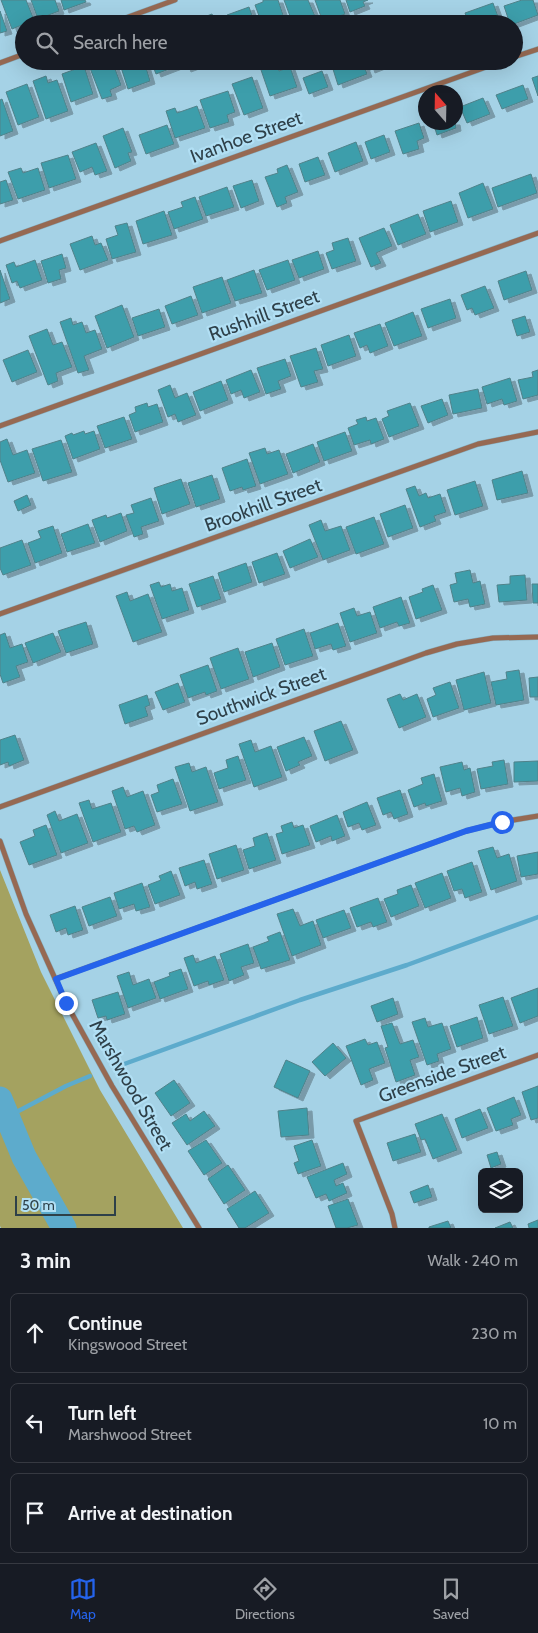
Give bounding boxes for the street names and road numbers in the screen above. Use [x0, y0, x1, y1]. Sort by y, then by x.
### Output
street label: Ivanhoe Street [187, 106, 306, 168]
street label: Rushhill Street [206, 284, 323, 346]
street label: Brookhill Street [201, 473, 325, 537]
street label: Southwick Street [193, 662, 329, 730]
street label: Marshwood Street [84, 1016, 178, 1155]
street label: Greenside Street [375, 1040, 509, 1108]

